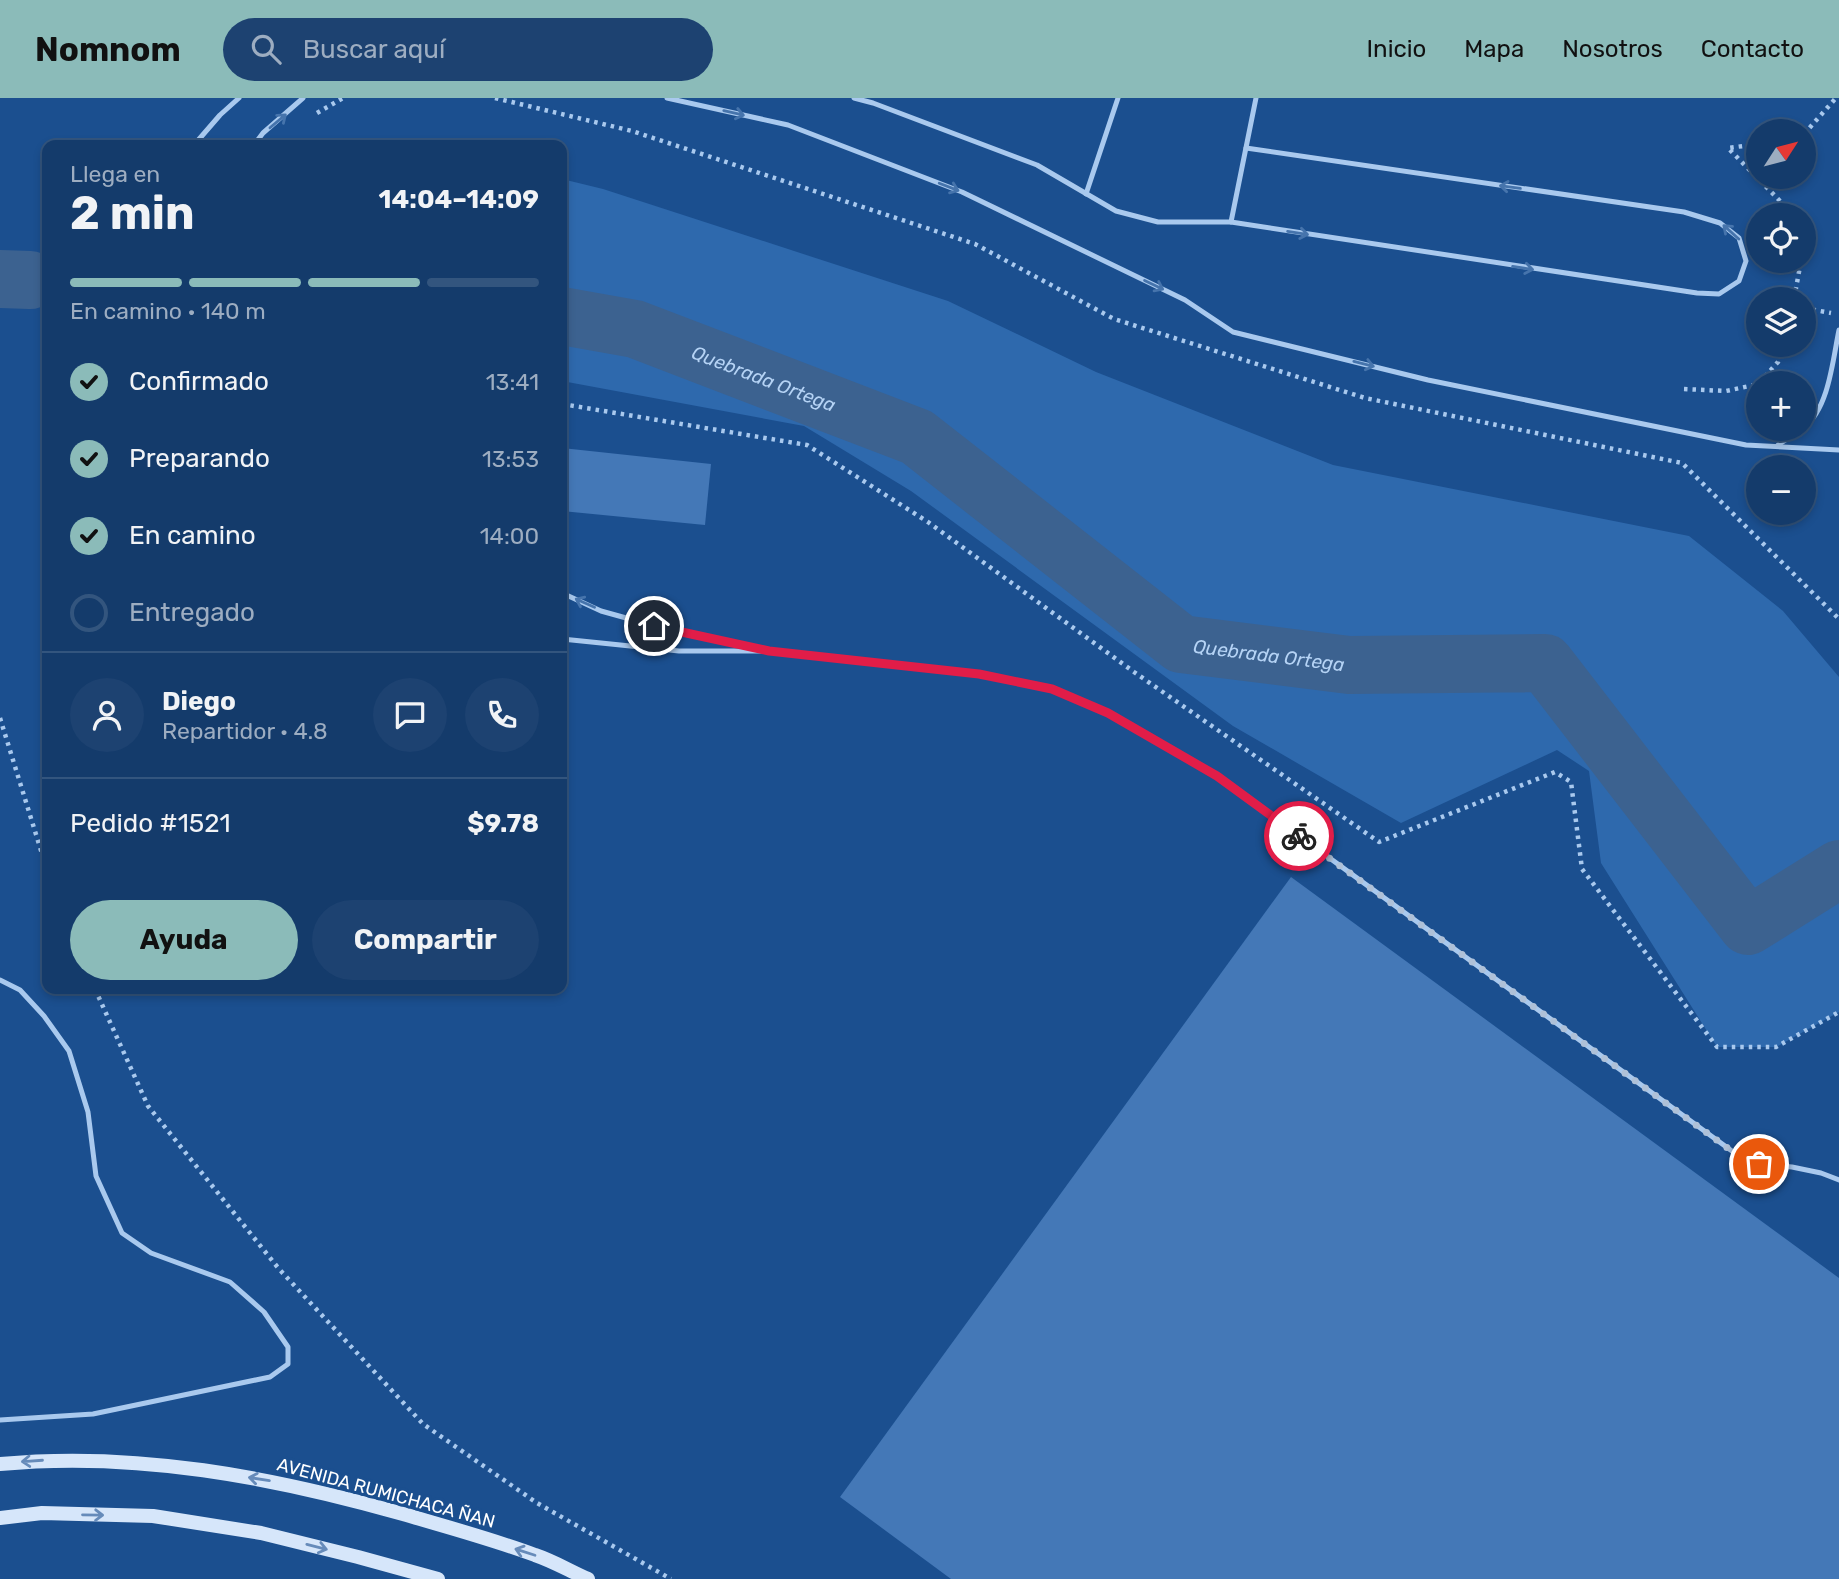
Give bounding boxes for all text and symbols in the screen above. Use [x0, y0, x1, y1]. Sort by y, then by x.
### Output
search box [223, 18, 713, 81]
text: Nomnom [35, 30, 181, 69]
icon: search [247, 30, 285, 68]
text: Buscar aquí [303, 34, 445, 65]
text: Inicio [1367, 35, 1426, 63]
text: Mapa [1464, 35, 1524, 63]
text: Nosotros [1562, 35, 1663, 63]
text: Contacto [1701, 35, 1804, 63]
one-way arrow [722, 107, 745, 120]
one-way arrow [268, 113, 286, 129]
north arrow [1746, 119, 1816, 189]
map controls [1746, 119, 1816, 525]
text: Llega en [70, 160, 160, 188]
one-way arrow [1499, 180, 1522, 193]
one-way arrow [937, 181, 959, 194]
text: 14:04–14:09 [379, 184, 539, 215]
text: 2 min [70, 186, 195, 241]
button: locate [1746, 203, 1816, 273]
one-way arrow [1722, 224, 1740, 240]
one-way arrow [1286, 227, 1309, 240]
one-way arrow [1511, 261, 1534, 274]
one-way arrow [1143, 278, 1164, 292]
button: layers [1746, 287, 1816, 357]
text: En camino · 140 m [70, 297, 266, 325]
water label: Quebrada Ortega [688, 341, 839, 417]
one-way arrow [1352, 358, 1375, 372]
icon: check [70, 363, 108, 401]
text: Confirmado [129, 366, 269, 397]
text: 13:41 [486, 368, 539, 396]
button: + [1746, 371, 1816, 441]
icon: check [70, 440, 108, 478]
text: Preparando [129, 443, 270, 474]
text: 13:53 [482, 445, 539, 473]
button: − [1746, 455, 1816, 525]
icon: check [70, 517, 108, 555]
text: En camino [129, 520, 256, 551]
text: 14:00 [480, 522, 539, 550]
one-way arrow [575, 596, 596, 609]
pin [624, 596, 684, 656]
text: Entregado [129, 597, 255, 628]
icon: home [635, 607, 673, 645]
water label: Quebrada Ortega [1192, 635, 1346, 676]
button: person [70, 678, 144, 752]
button: chat [373, 678, 447, 752]
button: phone [465, 678, 539, 752]
text: Diego [162, 686, 236, 717]
text: Repartidor · 4.8 [162, 717, 328, 745]
courier [1264, 801, 1334, 871]
text: Pedido #1521 [70, 808, 231, 839]
text: $9.78 [467, 808, 539, 839]
icon: bike [1280, 817, 1318, 855]
button: Ayuda [70, 900, 298, 980]
button: Compartir [312, 900, 539, 980]
pin [1729, 1134, 1789, 1194]
icon: bag [1740, 1145, 1778, 1183]
street label: AVENIDA RUMICHACA ÑAN [275, 1453, 497, 1533]
one-way arrow [22, 1455, 44, 1468]
one-way arrow [248, 1472, 270, 1485]
one-way arrow [81, 1508, 104, 1521]
one-way arrow [305, 1541, 328, 1554]
one-way arrow [515, 1544, 537, 1557]

